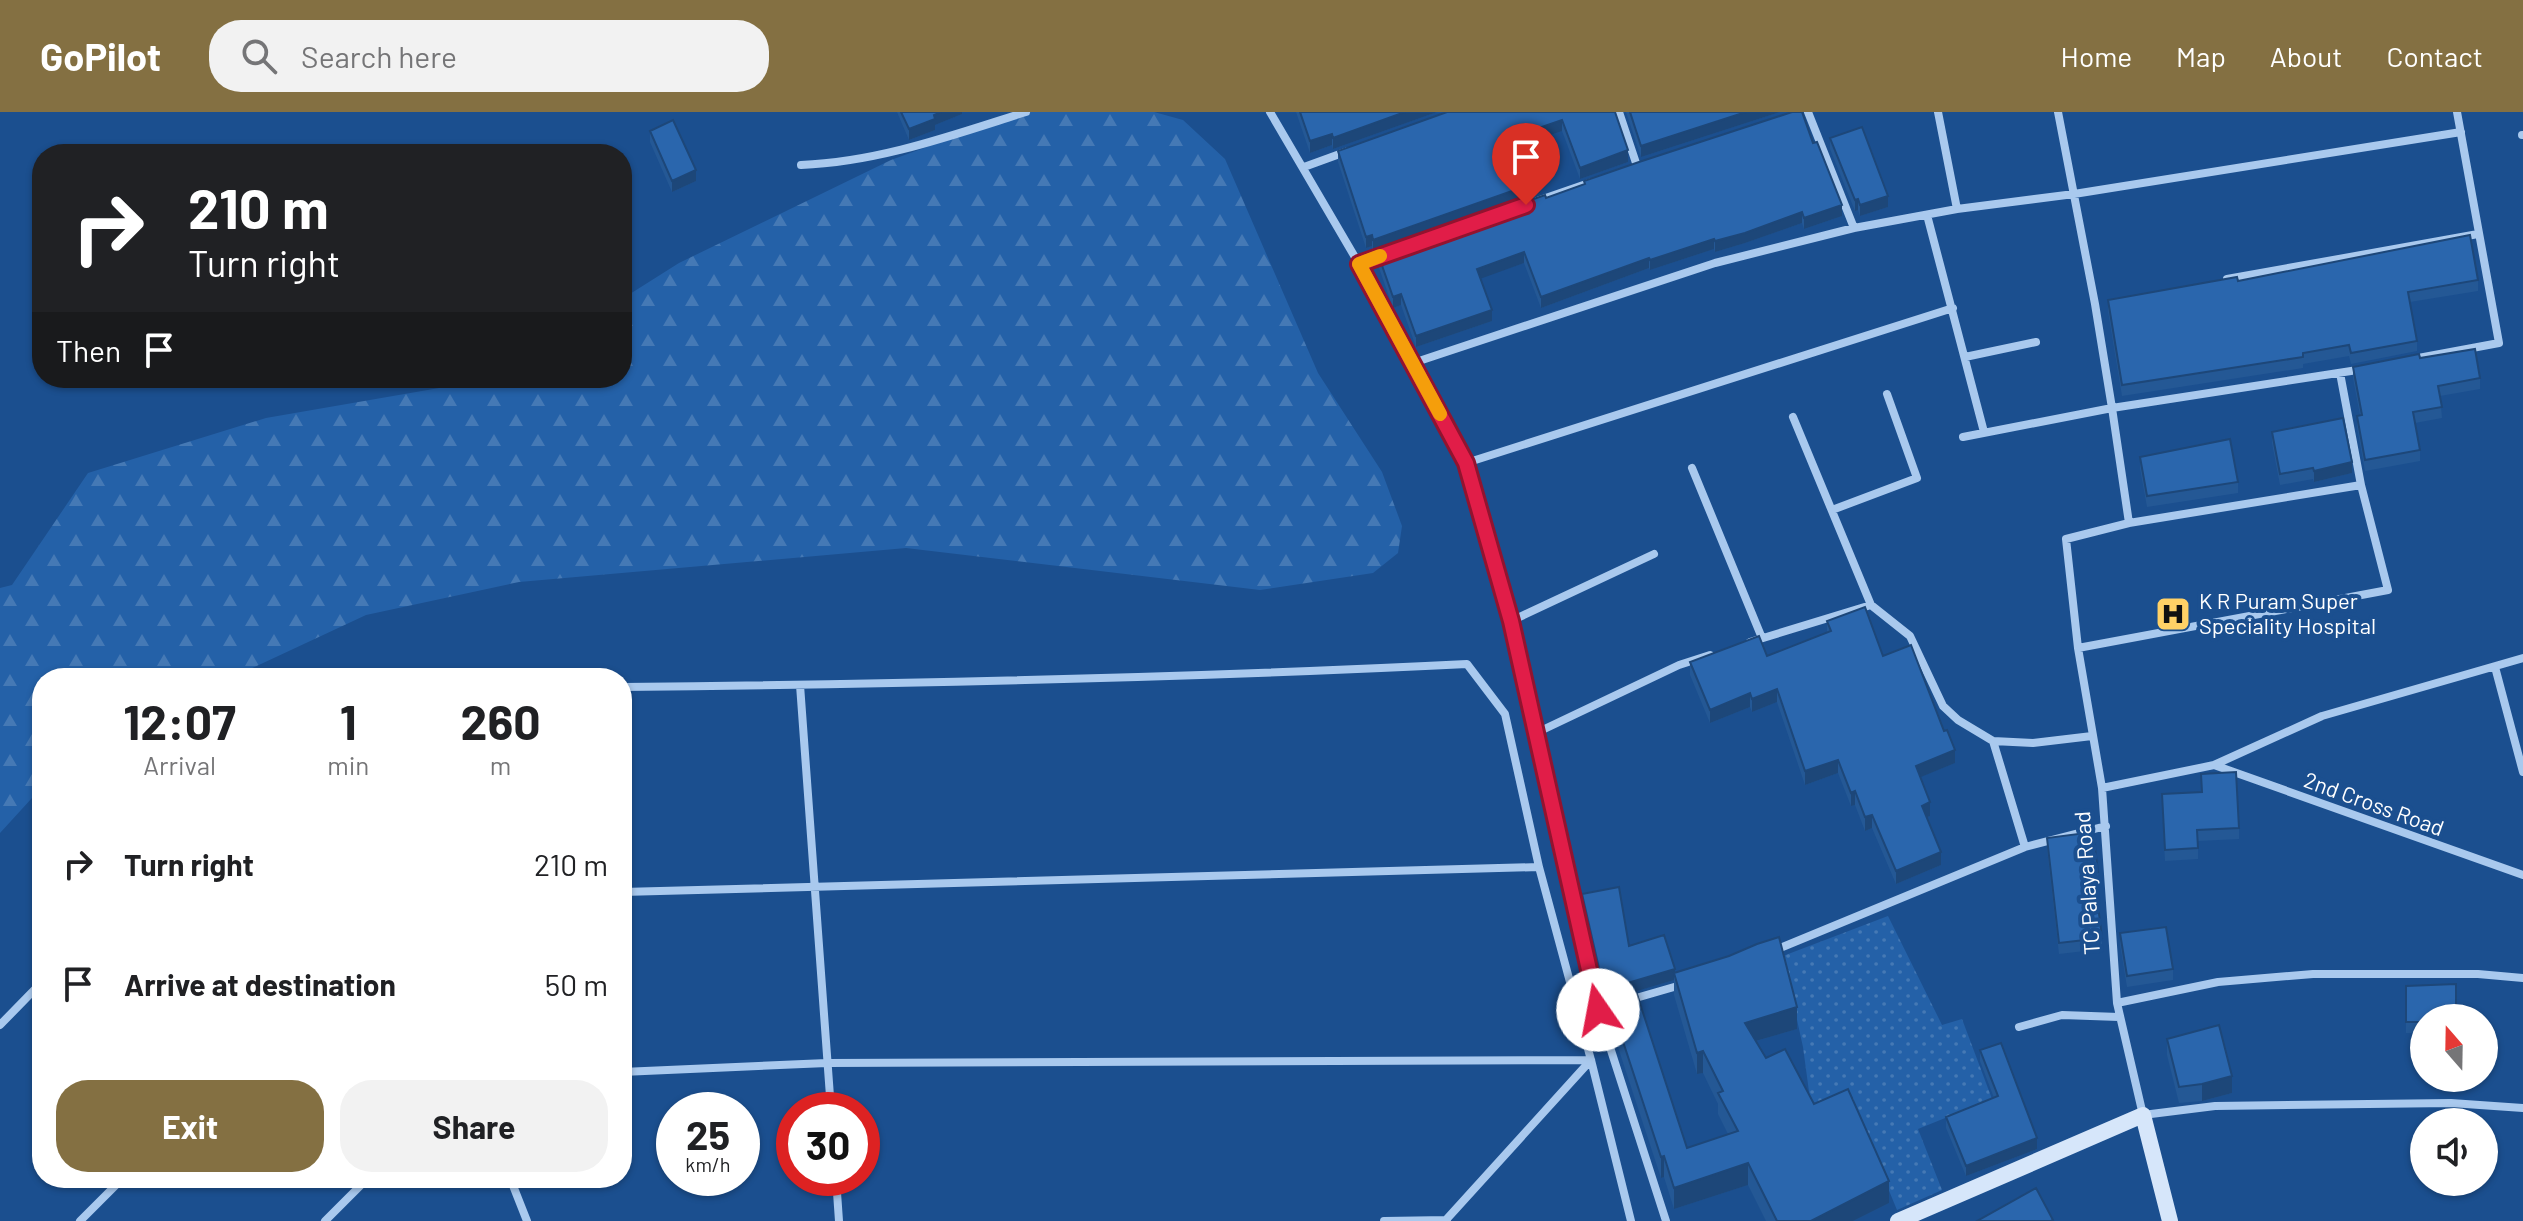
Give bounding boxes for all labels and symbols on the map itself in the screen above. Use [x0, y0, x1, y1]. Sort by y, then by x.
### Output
pin [1492, 123, 1560, 205]
place label: K R Puram Super Speciality Hospital [2199, 587, 2376, 638]
hospital icon: K R Puram Super Speciality Hospital [2154, 595, 2192, 633]
street label: 2nd Cross Road [2301, 766, 2448, 840]
street label: TC Palaya Road [2068, 810, 2104, 956]
position arrow [1556, 968, 1640, 1052]
north arrow [2410, 1004, 2498, 1092]
speed limit sign: 30 [776, 1092, 880, 1196]

